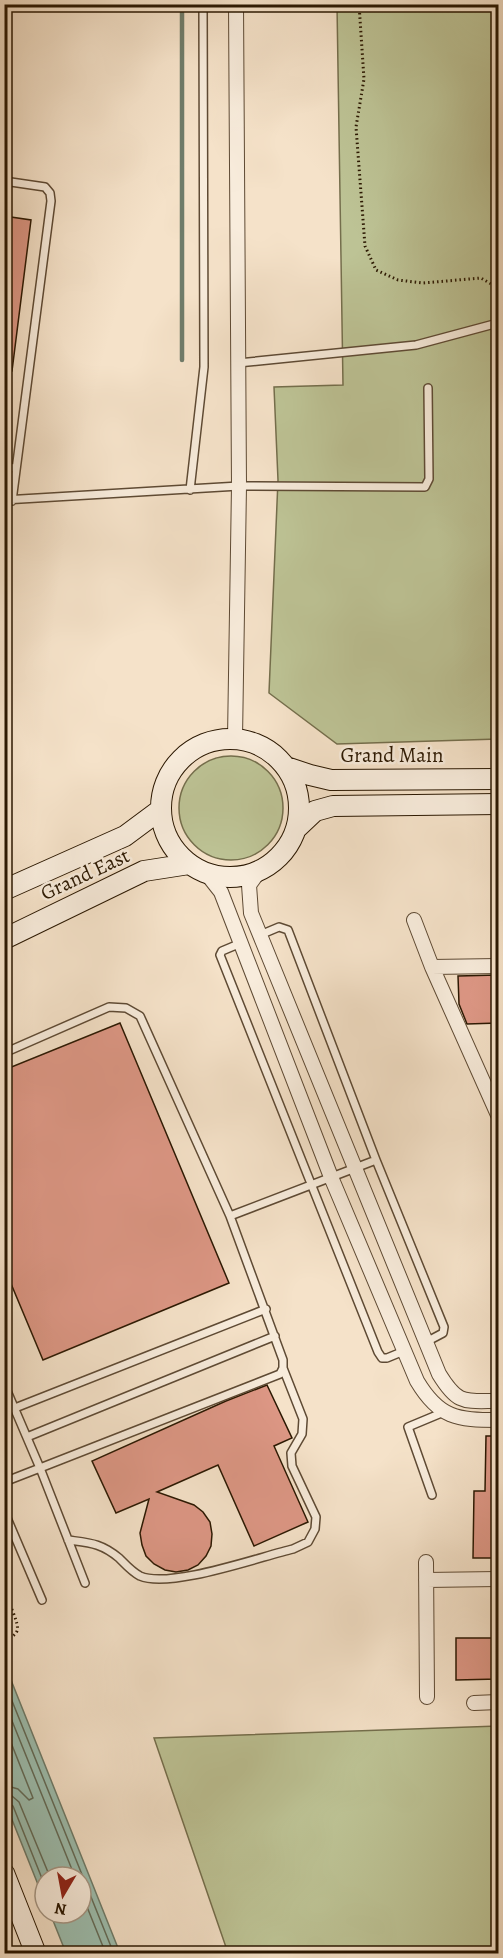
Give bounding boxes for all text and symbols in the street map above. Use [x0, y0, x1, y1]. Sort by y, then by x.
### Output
street label: Grand Main [341, 741, 443, 769]
street label: Grand East [36, 841, 134, 907]
north arrow [33, 1865, 93, 1925]
text: N [53, 1897, 68, 1921]

